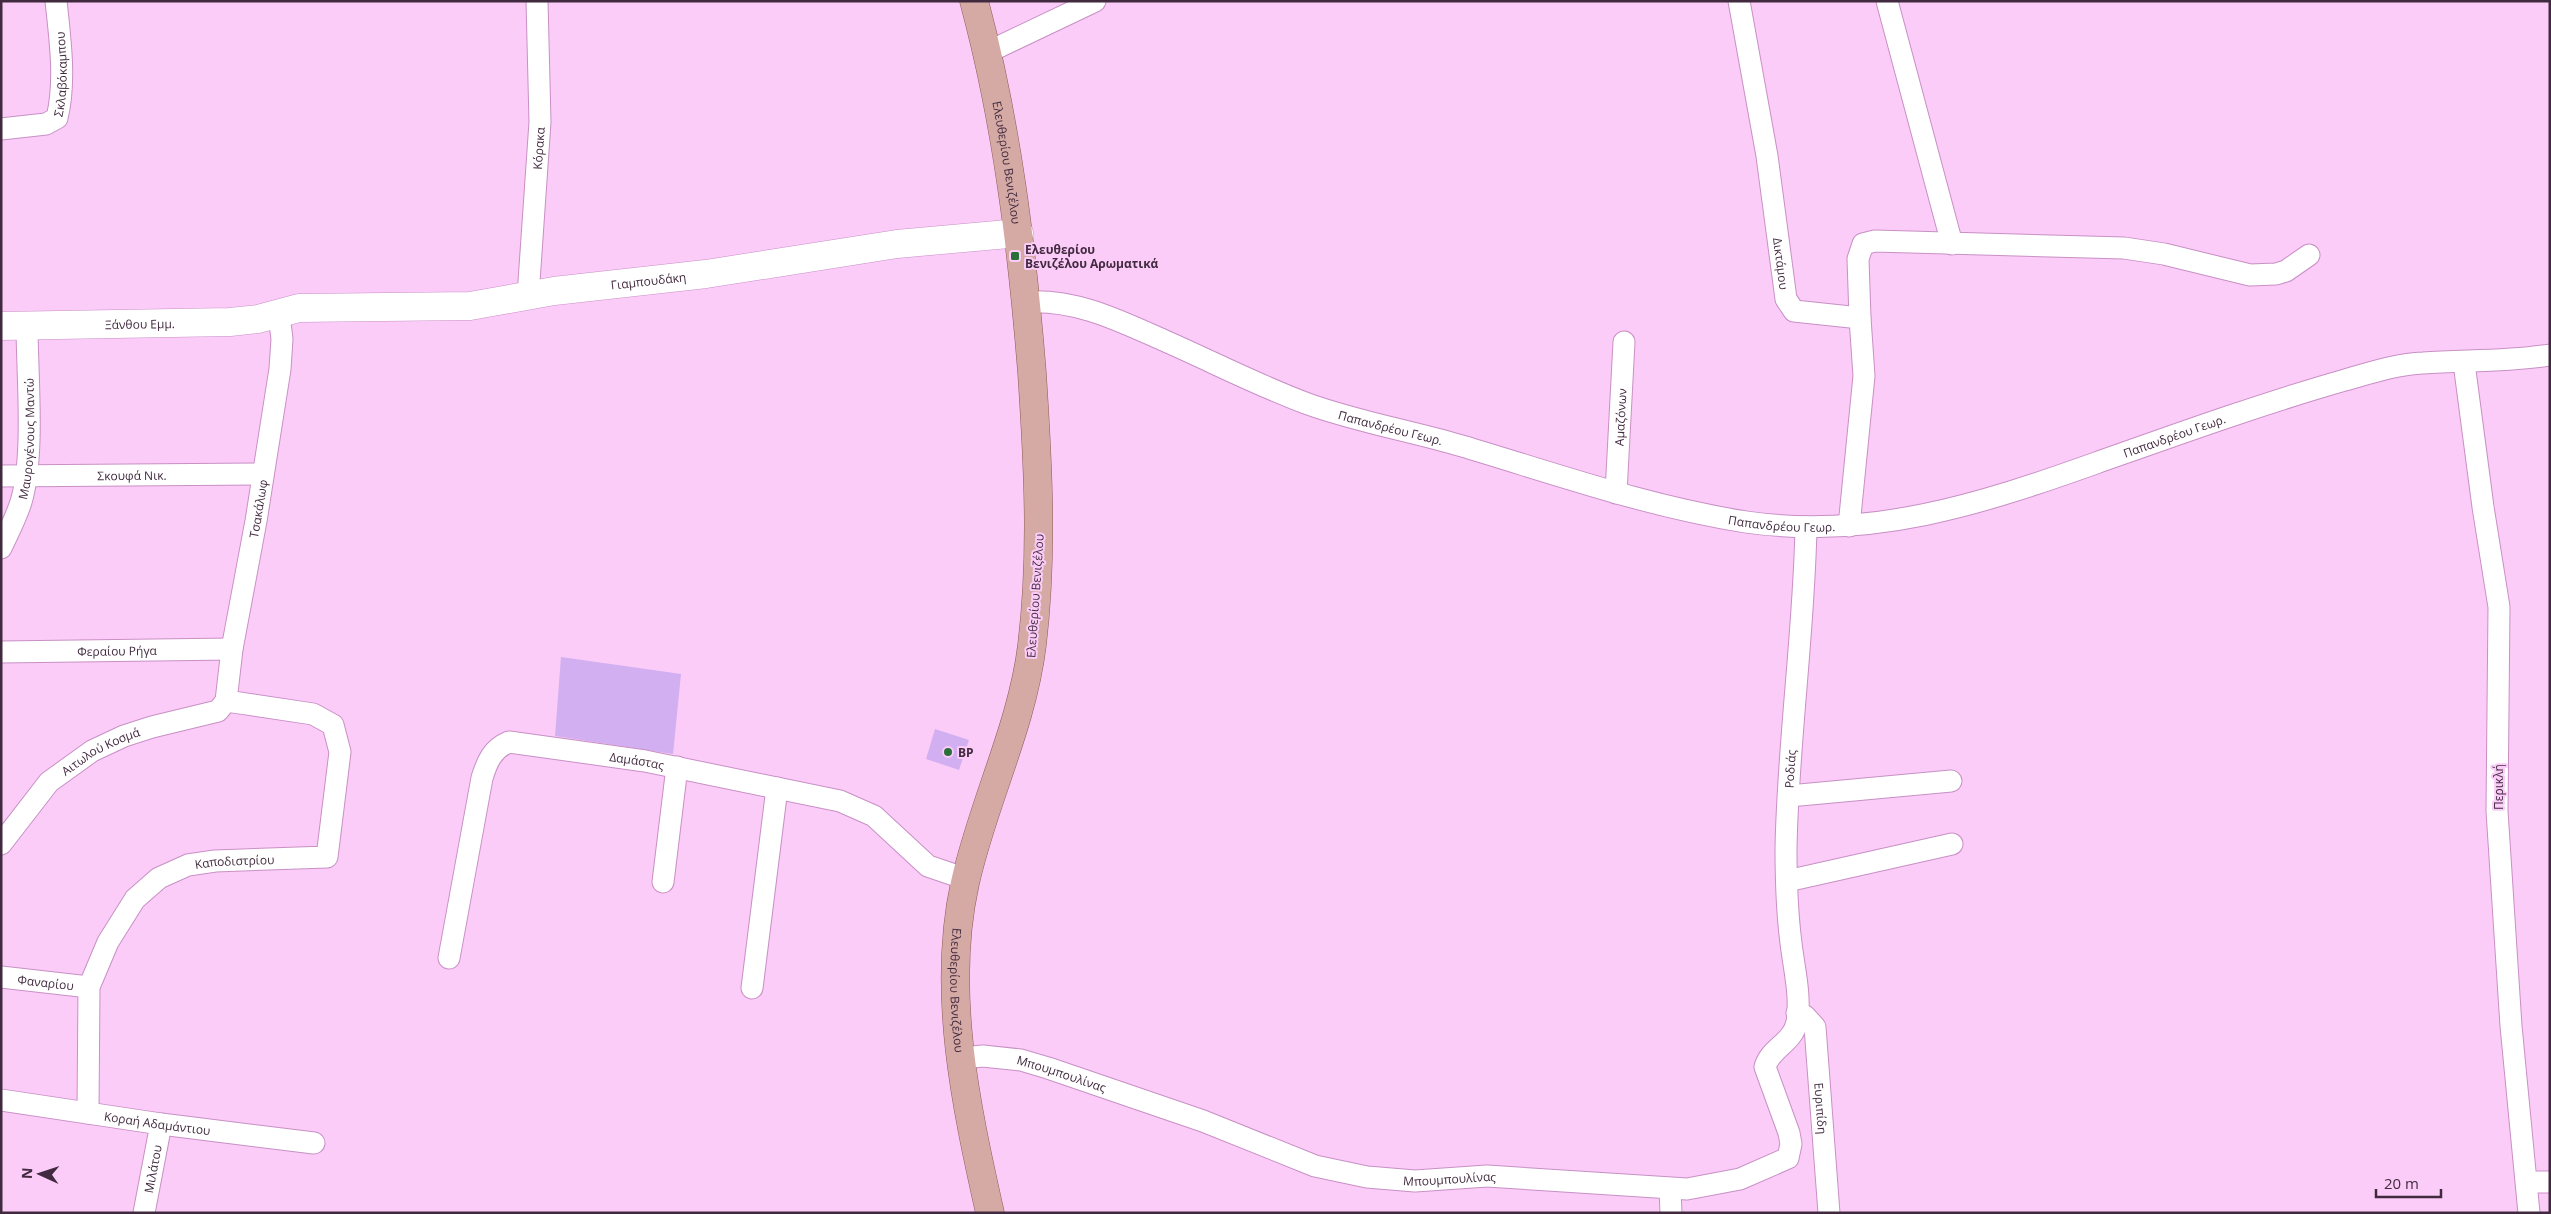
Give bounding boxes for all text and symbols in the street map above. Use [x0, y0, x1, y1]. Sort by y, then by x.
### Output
street label: Σκλαβόκαμπου [49, 31, 70, 118]
street label: Ελευθερίου Βενιζέλου [989, 99, 1025, 225]
street label: Κόρακα [528, 126, 548, 170]
street label: Δικτάμου [1769, 236, 1793, 291]
place label: Ελευθερίου Βενιζέλου Αρωματικά [1025, 241, 1159, 272]
marker: Ελευθερίου Βενιζέλου Αρωματικά [1009, 250, 1021, 262]
street label: Γιαμπουδάκη [610, 268, 687, 293]
street label: Ξάνθου Εμμ. [105, 314, 175, 333]
street label: Μαυρογένους Μαντώ [14, 378, 38, 501]
street label: Αμαζόνων [1610, 388, 1630, 446]
street label: Παπανδρέου Γεωρ. [1336, 406, 1445, 449]
street label: Παπανδρέου Γεωρ. [2121, 410, 2228, 461]
street label: Σκουφά Νικ. [97, 466, 167, 484]
street label: Τσακάλωφ [244, 478, 271, 539]
street label: Παπανδρέου Γεωρ. [1727, 511, 1836, 535]
street label: Ελευθερίου Βενιζέλου [1022, 533, 1048, 659]
street label: Φεραίου Ρήγα [77, 641, 158, 660]
street label: Αιτωλού Κοσμά [58, 723, 142, 779]
place label: BP [958, 744, 974, 761]
marker: BP [942, 746, 954, 758]
street label: Δαμάστας [608, 748, 666, 773]
street label: Ροδιάς [1780, 749, 1799, 789]
street label: Περικλή [2490, 764, 2507, 810]
street label: Καποδιστρίου [193, 850, 275, 872]
street label: Ελευθερίου Βενιζέλου [947, 927, 968, 1053]
street label: Φαναρίου [17, 970, 75, 994]
street label: Μπουμπουλίνας [1015, 1051, 1109, 1096]
street label: Ευριπίδη [1811, 1082, 1832, 1135]
street label: Κοραή Αδαμάντιου [103, 1107, 212, 1139]
street label: Μιλάτου [140, 1143, 165, 1194]
north arrow [15, 1149, 65, 1199]
scale bar [2376, 1166, 2441, 1198]
text: N [17, 1167, 36, 1179]
street label: Μπουμπουλίνας [1403, 1167, 1497, 1190]
text: 20 m [2384, 1173, 2419, 1193]

